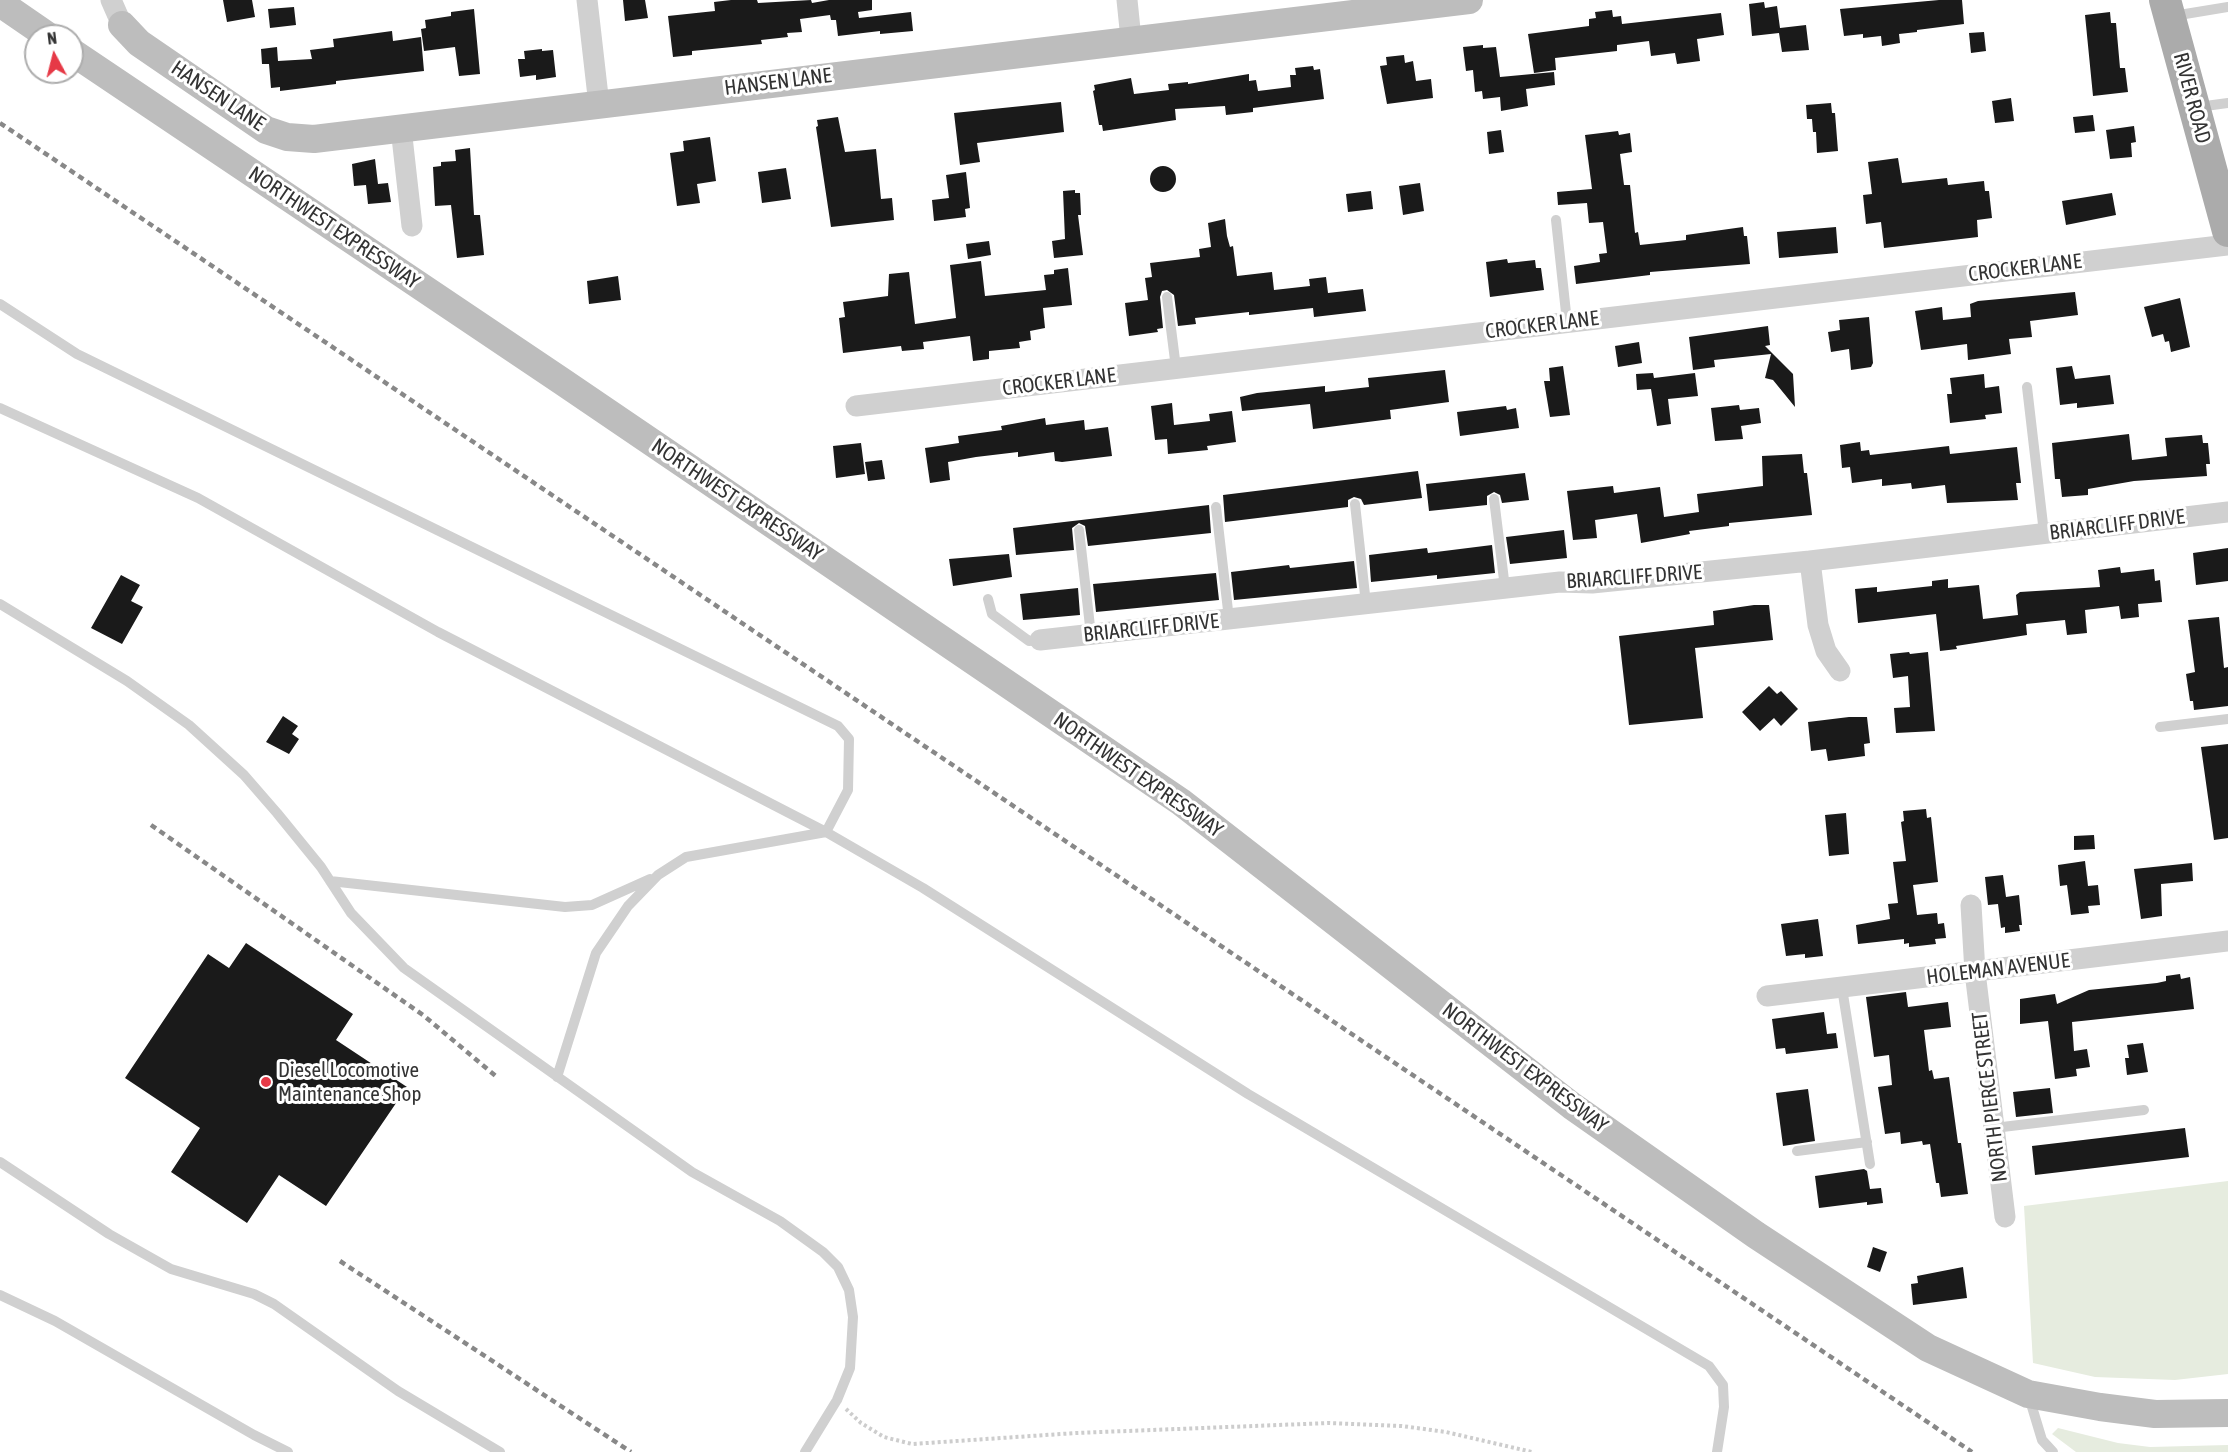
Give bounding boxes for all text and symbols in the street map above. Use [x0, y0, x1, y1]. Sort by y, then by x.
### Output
north arrow [24, 24, 84, 84]
text: N [46, 29, 58, 48]
street label: RIVER ROAD [2168, 50, 2216, 146]
street label: HANSEN LANE [166, 55, 270, 137]
street label: HANSEN LANE [723, 63, 833, 101]
street label: NORTHWEST EXPRESSWAY [244, 161, 424, 295]
street label: CROCKER LANE [1967, 249, 2083, 287]
street label: CROCKER LANE [1484, 306, 1600, 344]
street label: CROCKER LANE [1001, 363, 1117, 401]
street label: NORTHWEST EXPRESSWAY [647, 433, 827, 567]
street label: BRIARCLIFF DRIVE [2048, 504, 2186, 546]
street label: BRIARCLIFF DRIVE [1565, 560, 1703, 594]
street label: BRIARCLIFF DRIVE [1082, 608, 1220, 648]
street label: NORTHWEST EXPRESSWAY [1049, 707, 1227, 843]
street label: HOLEMAN AVENUE [1925, 948, 2071, 990]
street label: NORTHWEST EXPRESSWAY [1437, 998, 1613, 1138]
street label: NORTH PIERCE STREET [1967, 1010, 2013, 1184]
place label: Diesel Locomotive Maintenance Shop [278, 1057, 421, 1107]
marker: Diesel Locomotive Maintenance Shop [259, 1075, 273, 1089]

